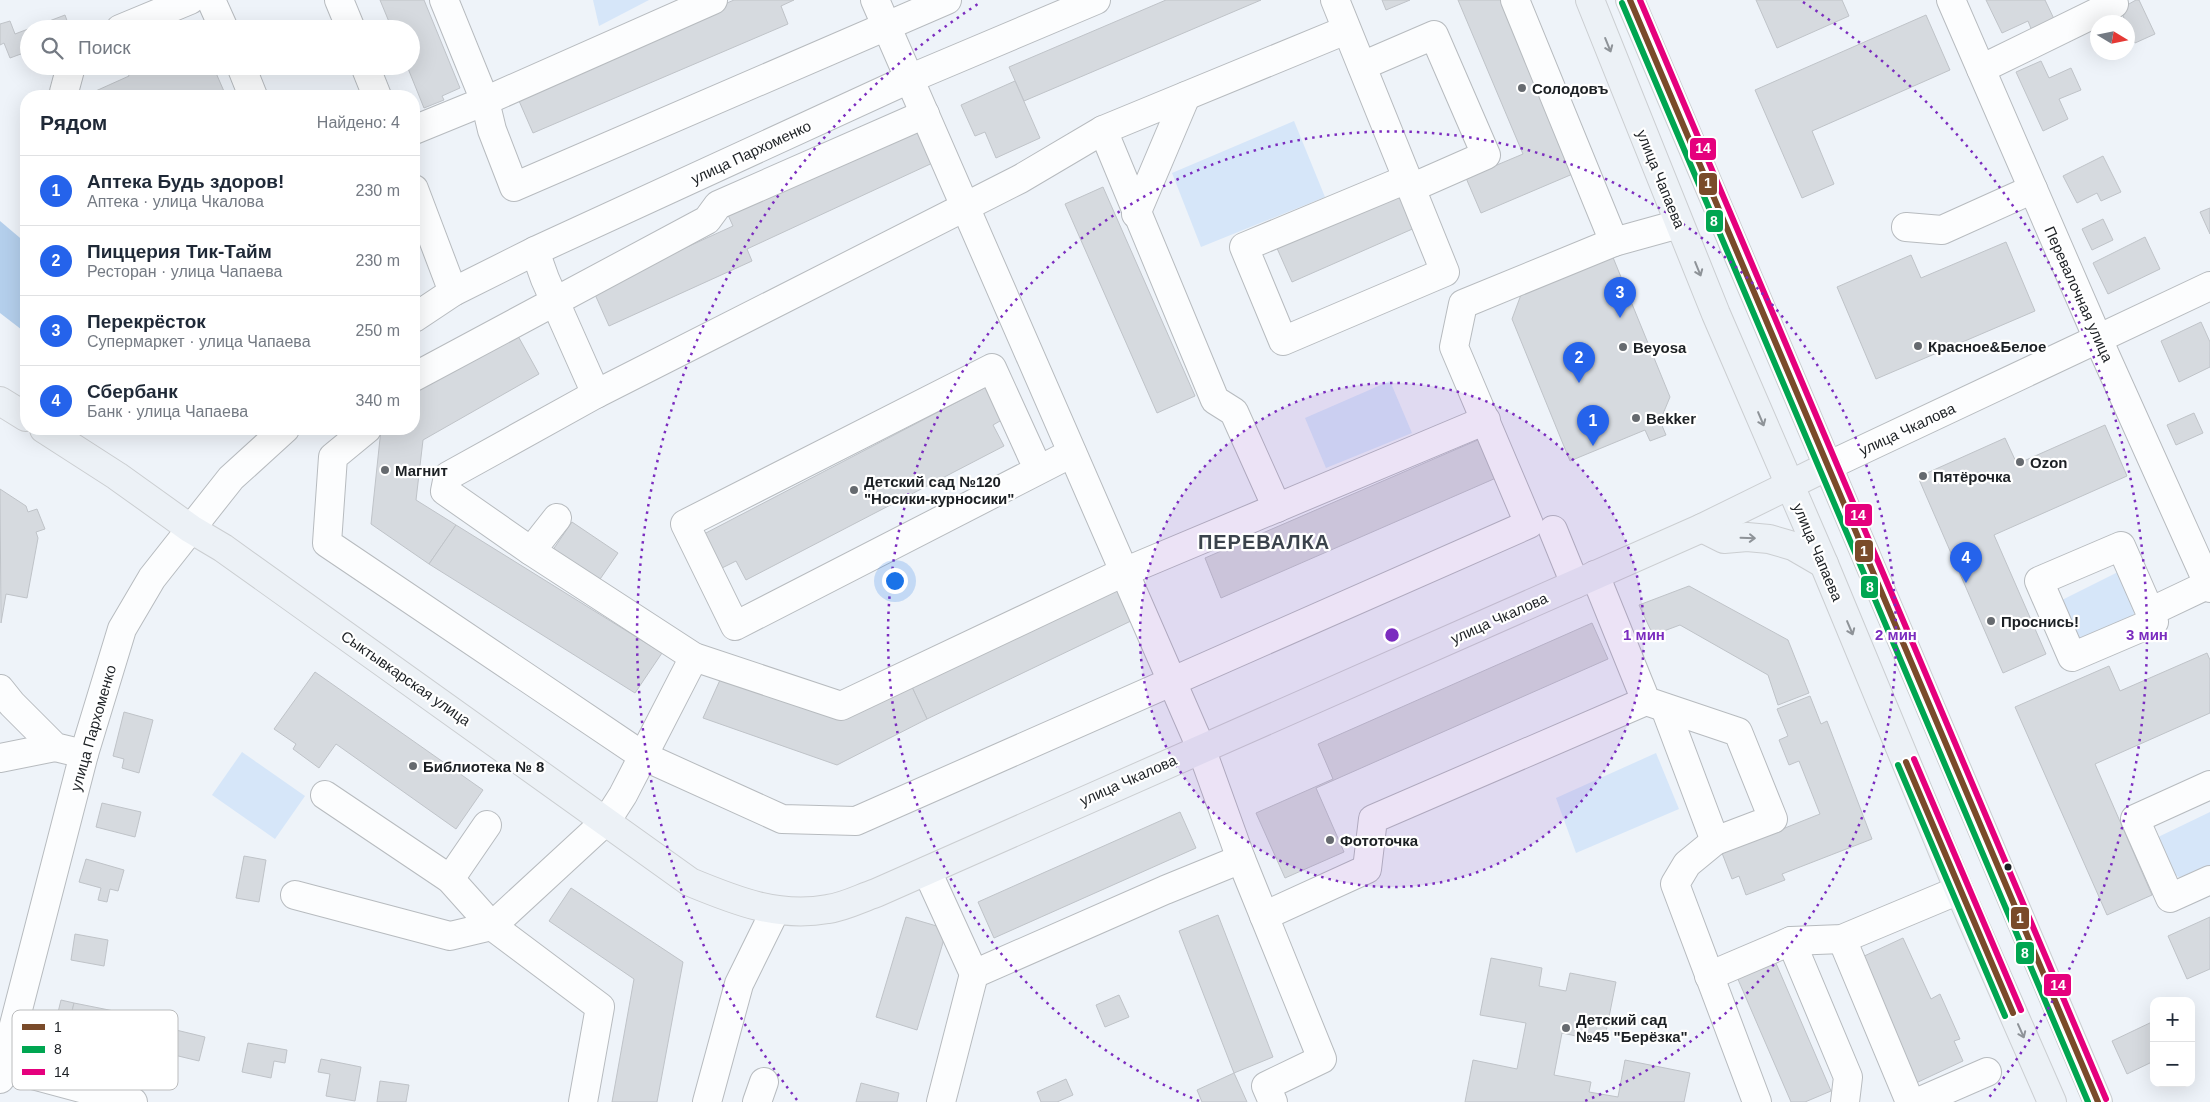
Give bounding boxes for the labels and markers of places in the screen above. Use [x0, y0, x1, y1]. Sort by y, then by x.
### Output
place label: Солодовъ [1532, 80, 1608, 97]
marker: Солодовъ [1516, 82, 1528, 94]
pin: 3 [1604, 277, 1636, 318]
place label: Красное&Белое [1928, 338, 2046, 355]
place label: Beyosa [1633, 339, 1687, 356]
marker: Красное&Белое [1912, 340, 1924, 352]
marker: Beyosa [1617, 341, 1629, 353]
pin: 2 [1563, 342, 1595, 383]
pin: 1 [1577, 405, 1609, 446]
place label: Bekker [1646, 410, 1696, 427]
marker: Bekker [1630, 412, 1642, 424]
place label: Ozon [2030, 454, 2068, 471]
marker: Ozon [2014, 456, 2026, 468]
place label: Магнит [395, 462, 448, 479]
marker: Магнит [379, 464, 391, 476]
place label: Пятёрочка [1933, 468, 2011, 485]
marker: Пятёрочка [1917, 470, 1929, 482]
place label: Детский сад №120 "Носики-курносики" [864, 473, 1014, 507]
marker: Детский сад №120 "Носики-курносики" [848, 484, 860, 496]
pin: 4 [1950, 542, 1982, 583]
place label: Проснись! [2001, 613, 2079, 630]
marker: Проснись! [1985, 615, 1997, 627]
centre of rings [1383, 626, 1401, 644]
place label: Библиотека № 8 [423, 758, 544, 775]
marker: Библиотека № 8 [407, 760, 419, 772]
place label: Фототочка [1340, 832, 1419, 849]
marker: Фототочка [1324, 834, 1336, 846]
unlabelled marker [2003, 862, 2013, 872]
place label: Детский сад №45 "Берёзка" [1576, 1011, 1688, 1045]
marker: Детский сад №45 "Берёзка" [1560, 1022, 1572, 1034]

